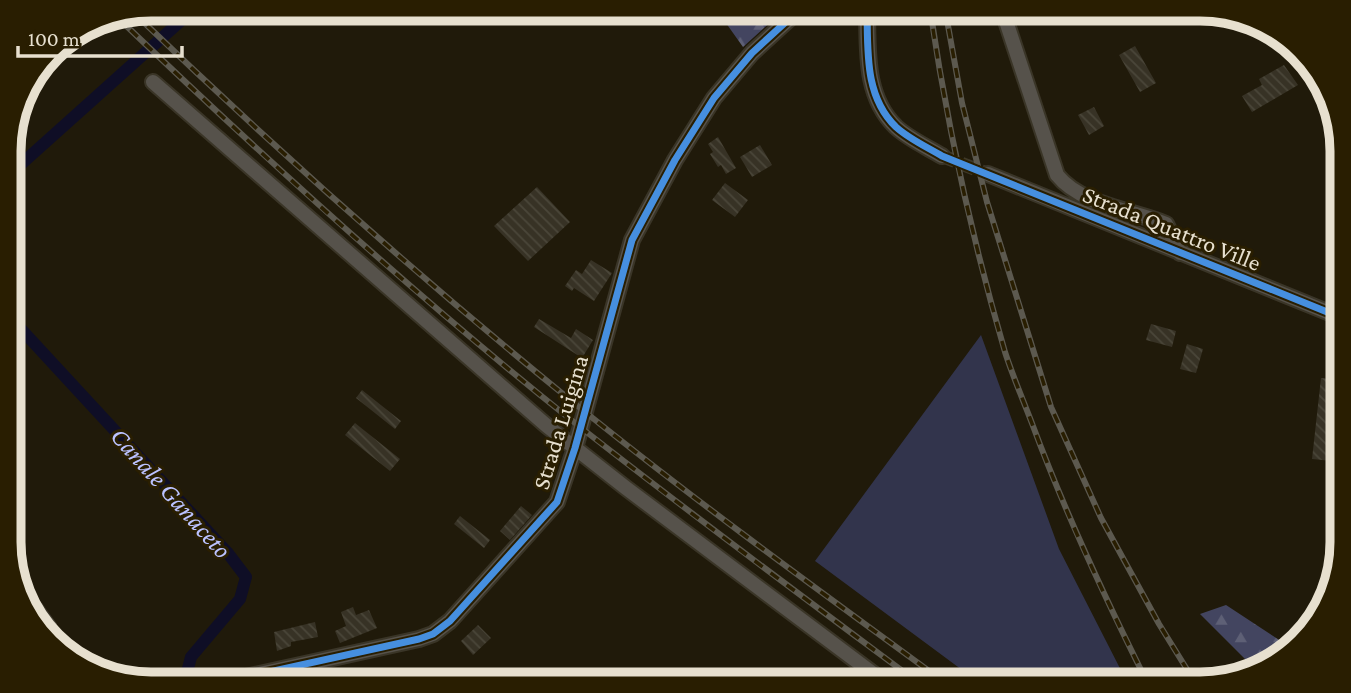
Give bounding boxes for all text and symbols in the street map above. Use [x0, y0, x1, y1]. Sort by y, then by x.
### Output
scale bar [18, 14, 182, 58]
text: 100 m [28, 27, 80, 51]
street label: Strada Quattro Ville [1079, 180, 1265, 276]
street label: Strada Luigina [527, 351, 593, 493]
water label: Canale Ganaceto [105, 422, 237, 564]

